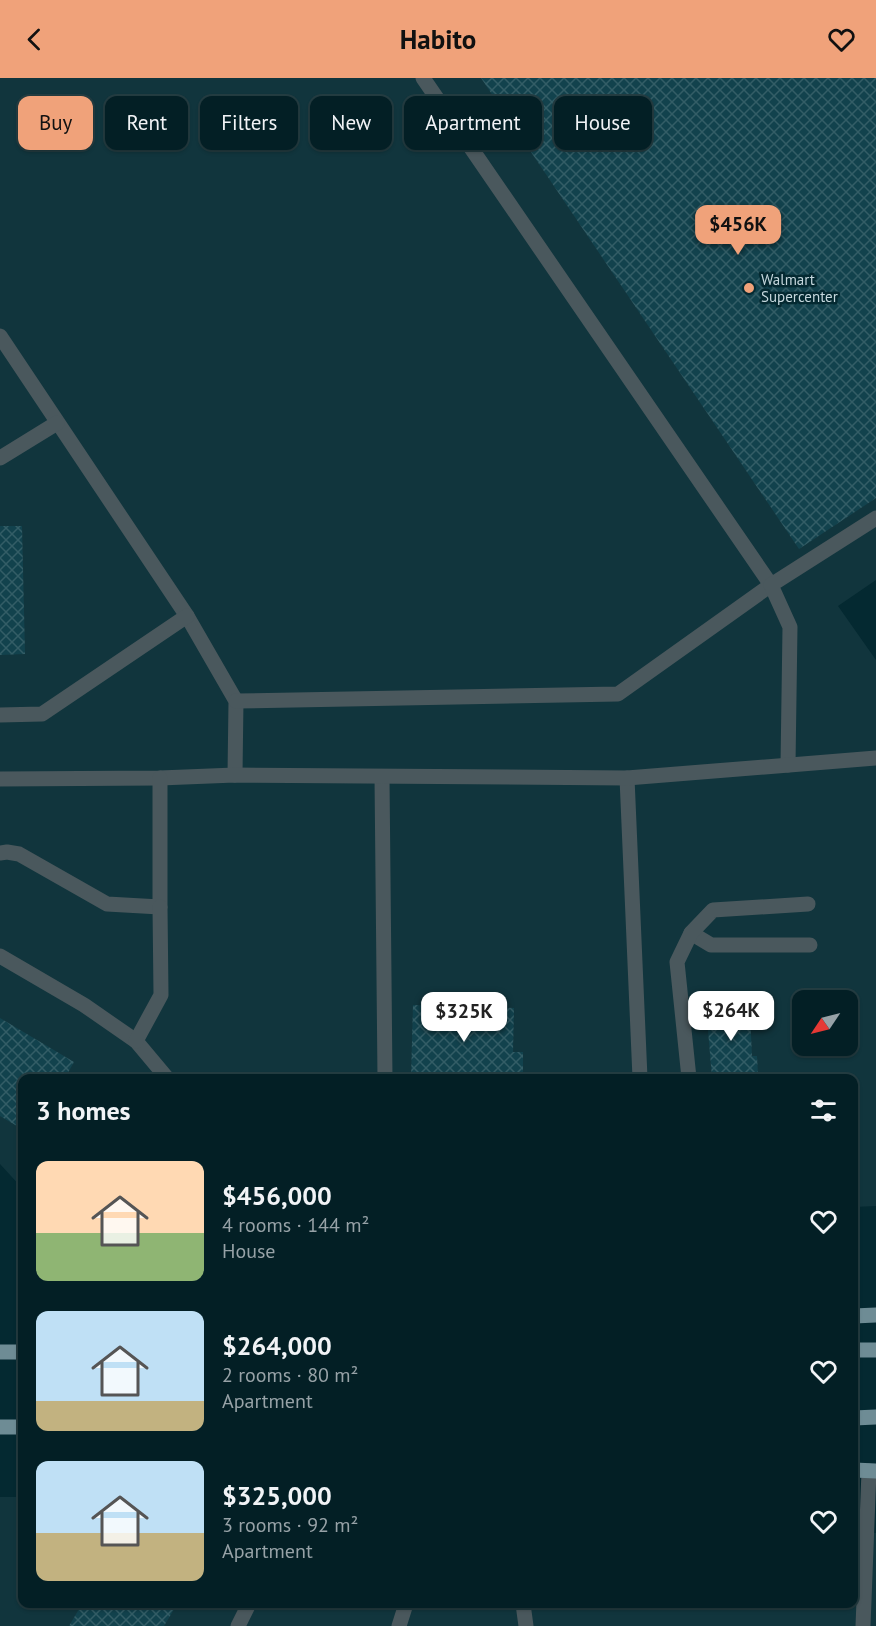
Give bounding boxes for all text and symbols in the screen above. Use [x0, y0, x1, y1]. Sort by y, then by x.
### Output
text: Habito [400, 22, 476, 56]
icon: back [18, 23, 51, 56]
icon: heart [825, 23, 858, 56]
chip: Buy [18, 96, 93, 150]
chip: Rent [105, 96, 188, 150]
chip: Filters [200, 96, 298, 150]
chip: New [310, 96, 392, 150]
chip: Apartment [404, 96, 542, 150]
chip: House [554, 96, 652, 150]
pin: $456K [696, 205, 780, 256]
text: $456K [709, 211, 767, 237]
place label: Walmart Supercenter [761, 270, 838, 306]
marker: Walmart Supercenter [742, 281, 756, 295]
north arrow [792, 990, 858, 1056]
map controls [792, 990, 858, 1056]
pin: $264K [689, 991, 773, 1042]
pin: $325K [422, 992, 506, 1043]
text: $264K [702, 997, 760, 1023]
text: $325K [435, 998, 493, 1024]
text: 3 homes [36, 1094, 131, 1127]
icon: filters [807, 1094, 840, 1127]
text: $456,000 [222, 1179, 332, 1212]
icon: home [84, 1185, 156, 1257]
icon: heart [807, 1205, 840, 1238]
text: 4 rooms · 144 m² [222, 1212, 369, 1238]
text: House [222, 1238, 276, 1264]
text: $264,000 [222, 1329, 332, 1362]
icon: home [84, 1335, 156, 1407]
icon: heart [807, 1355, 840, 1388]
text: 2 rooms · 80 m² [222, 1362, 358, 1388]
text: Apartment [222, 1388, 313, 1414]
text: $325,000 [222, 1479, 332, 1512]
icon: home [84, 1485, 156, 1557]
icon: heart [807, 1505, 840, 1538]
text: 3 rooms · 92 m² [222, 1512, 358, 1538]
text: Apartment [222, 1538, 313, 1564]

